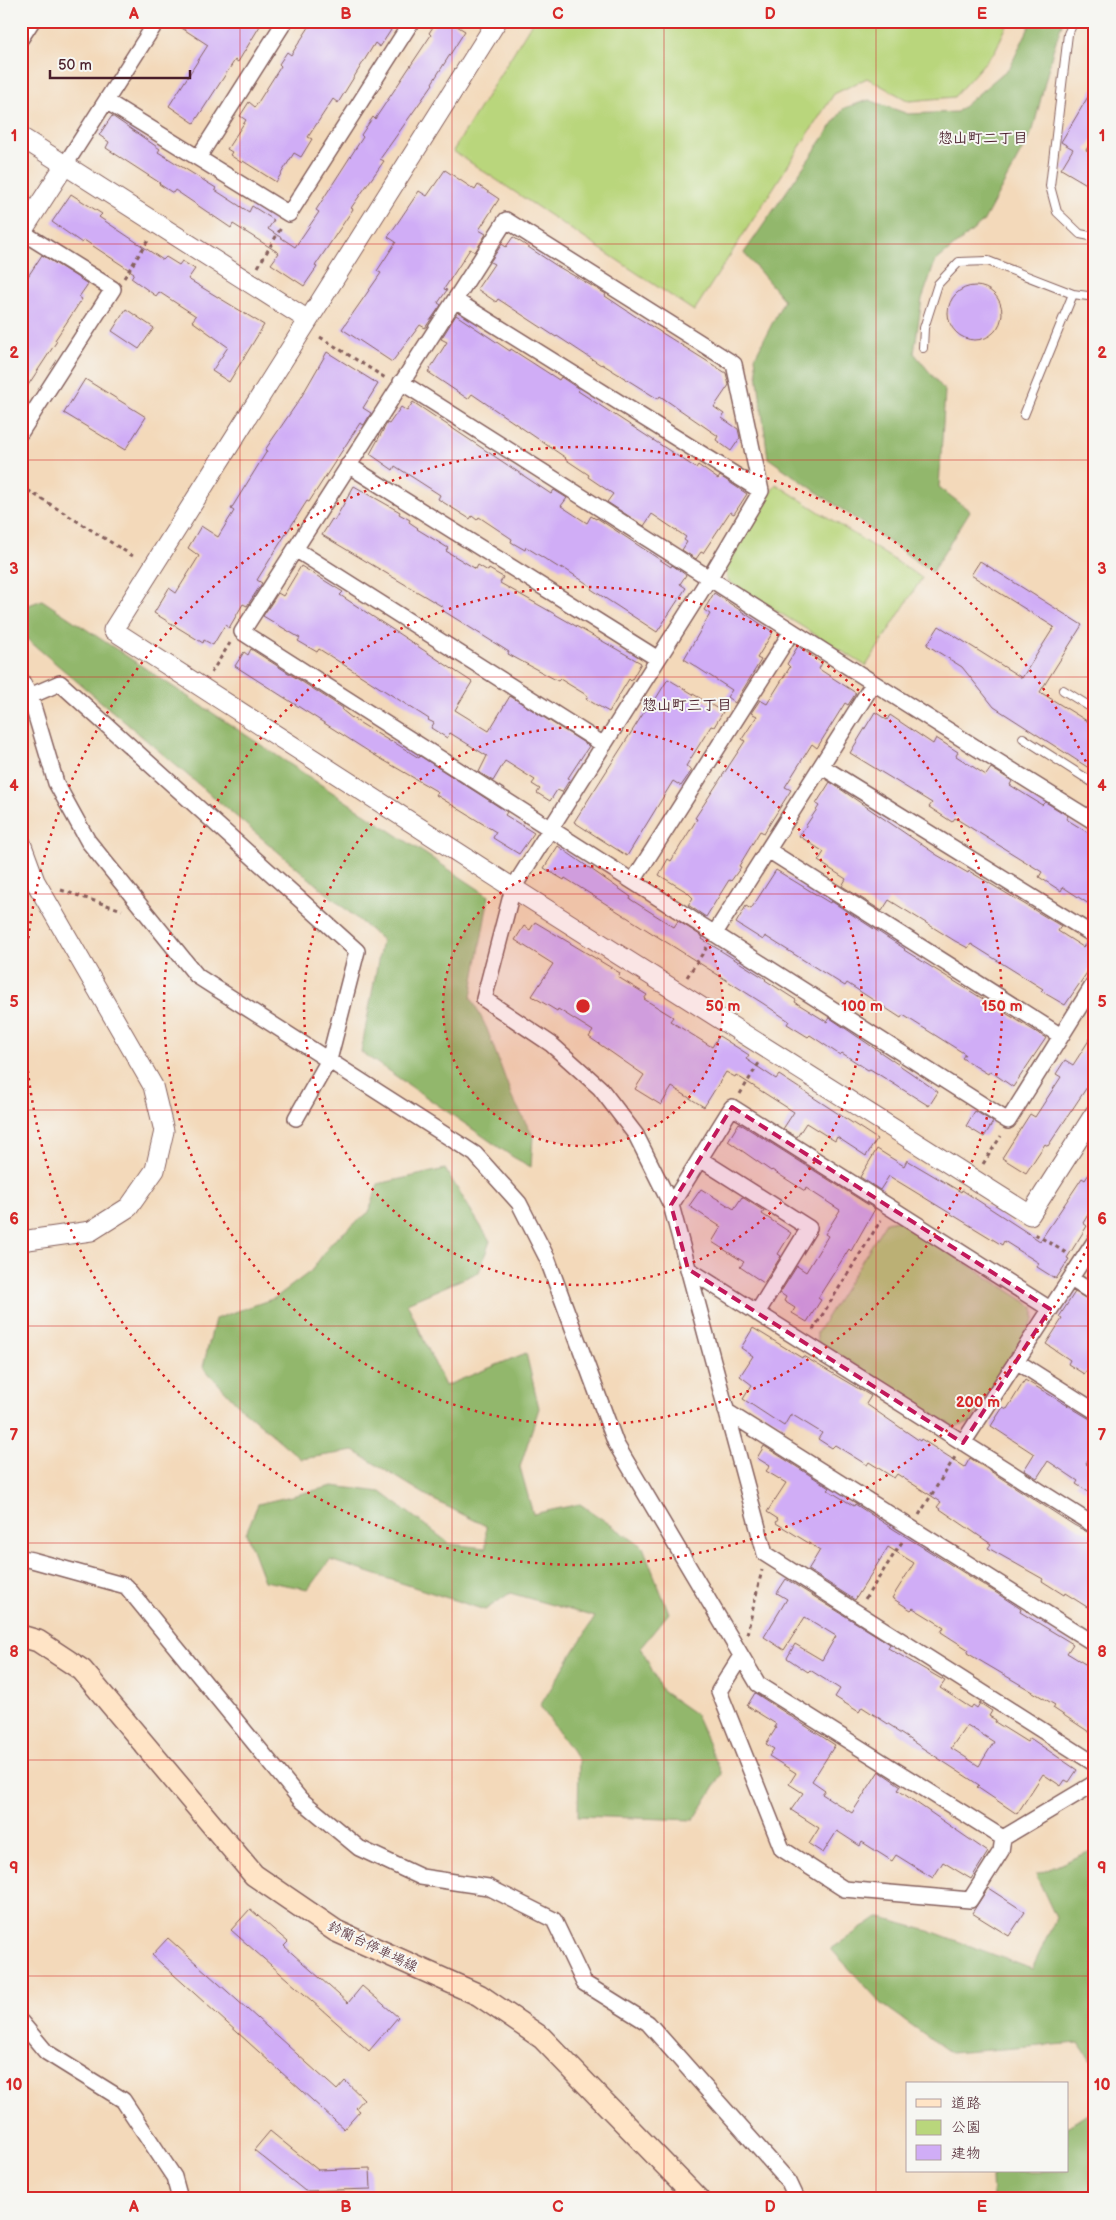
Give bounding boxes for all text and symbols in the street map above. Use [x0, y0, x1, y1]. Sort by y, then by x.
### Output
text: A [128, 5, 139, 24]
text: B [340, 5, 352, 24]
text: C [552, 5, 564, 24]
text: D [764, 5, 776, 24]
text: E [977, 5, 987, 24]
scale bar [50, 48, 190, 80]
text: 50 m [58, 56, 92, 75]
text: 1 [11, 127, 17, 146]
text: 1 [1099, 127, 1105, 146]
district label: 惣山町二丁目 [938, 129, 1028, 148]
text: 2 [9, 344, 19, 363]
text: 2 [1097, 344, 1107, 363]
text: 3 [9, 560, 19, 579]
text: 3 [1097, 560, 1107, 579]
district label: 惣山町三丁目 [642, 696, 732, 715]
text: 4 [9, 777, 19, 796]
text: 4 [1097, 777, 1107, 796]
text: 5 [9, 993, 19, 1012]
text: 5 [1097, 993, 1107, 1012]
centre of rings [574, 997, 592, 1015]
text: 50 m [706, 997, 741, 1016]
text: 100 m [841, 997, 883, 1016]
text: 150 m [981, 997, 1023, 1016]
text: 6 [9, 1210, 19, 1229]
text: 6 [1097, 1210, 1107, 1229]
text: 200 m [956, 1393, 1000, 1412]
text: 7 [10, 1426, 19, 1445]
text: 7 [1098, 1426, 1107, 1445]
text: 8 [9, 1643, 19, 1662]
text: 8 [1097, 1643, 1107, 1662]
text: 9 [9, 1859, 19, 1878]
text: 9 [1097, 1859, 1107, 1878]
street label: 鈴蘭台停車場線 [325, 1917, 421, 1976]
text: 10 [6, 2076, 22, 2095]
text: 10 [1094, 2076, 1110, 2095]
legend [906, 2082, 1068, 2172]
text: 道路 [951, 2094, 981, 2113]
text: 公園 [951, 2118, 981, 2137]
text: 建物 [951, 2144, 981, 2163]
text: A [128, 2198, 139, 2217]
text: B [340, 2198, 352, 2217]
text: C [552, 2198, 564, 2217]
text: D [764, 2198, 776, 2217]
text: E [977, 2198, 987, 2217]

